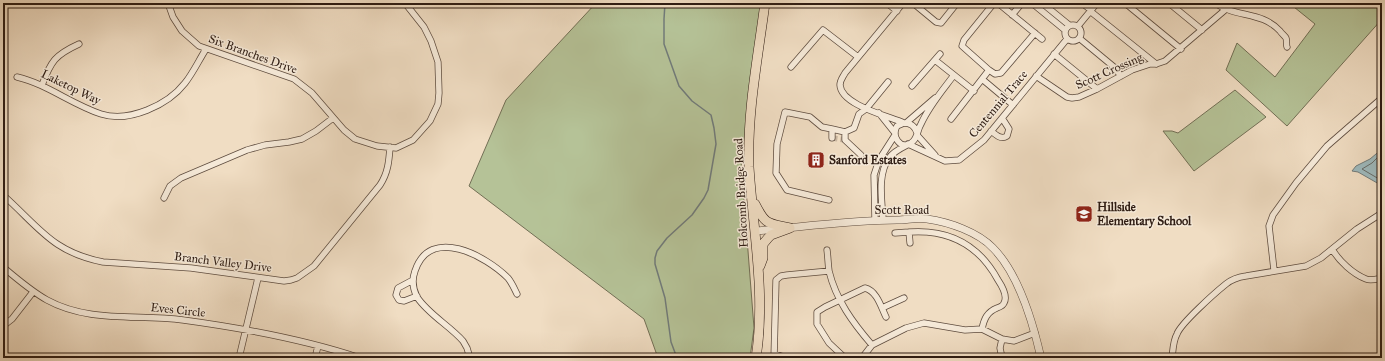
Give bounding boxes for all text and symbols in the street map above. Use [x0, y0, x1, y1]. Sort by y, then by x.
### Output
street label: Six Branches Drive [207, 31, 299, 77]
street label: Scott Crossing [1073, 50, 1146, 93]
street label: Laketop Way [39, 67, 103, 108]
street label: Centennial Trace [966, 67, 1030, 141]
street label: Holcomb Bridge Road [731, 138, 752, 248]
building icon: Sanford Estates [806, 150, 826, 170]
place label: Sanford Estates [829, 153, 907, 167]
place label: Hillside Elementary School [1097, 200, 1192, 229]
street label: Scott Road [875, 203, 929, 217]
school or university icon: Hillside Elementary School [1074, 204, 1094, 224]
street label: Branch Valley Drive [173, 249, 273, 275]
street label: Eves Circle [150, 300, 206, 320]

